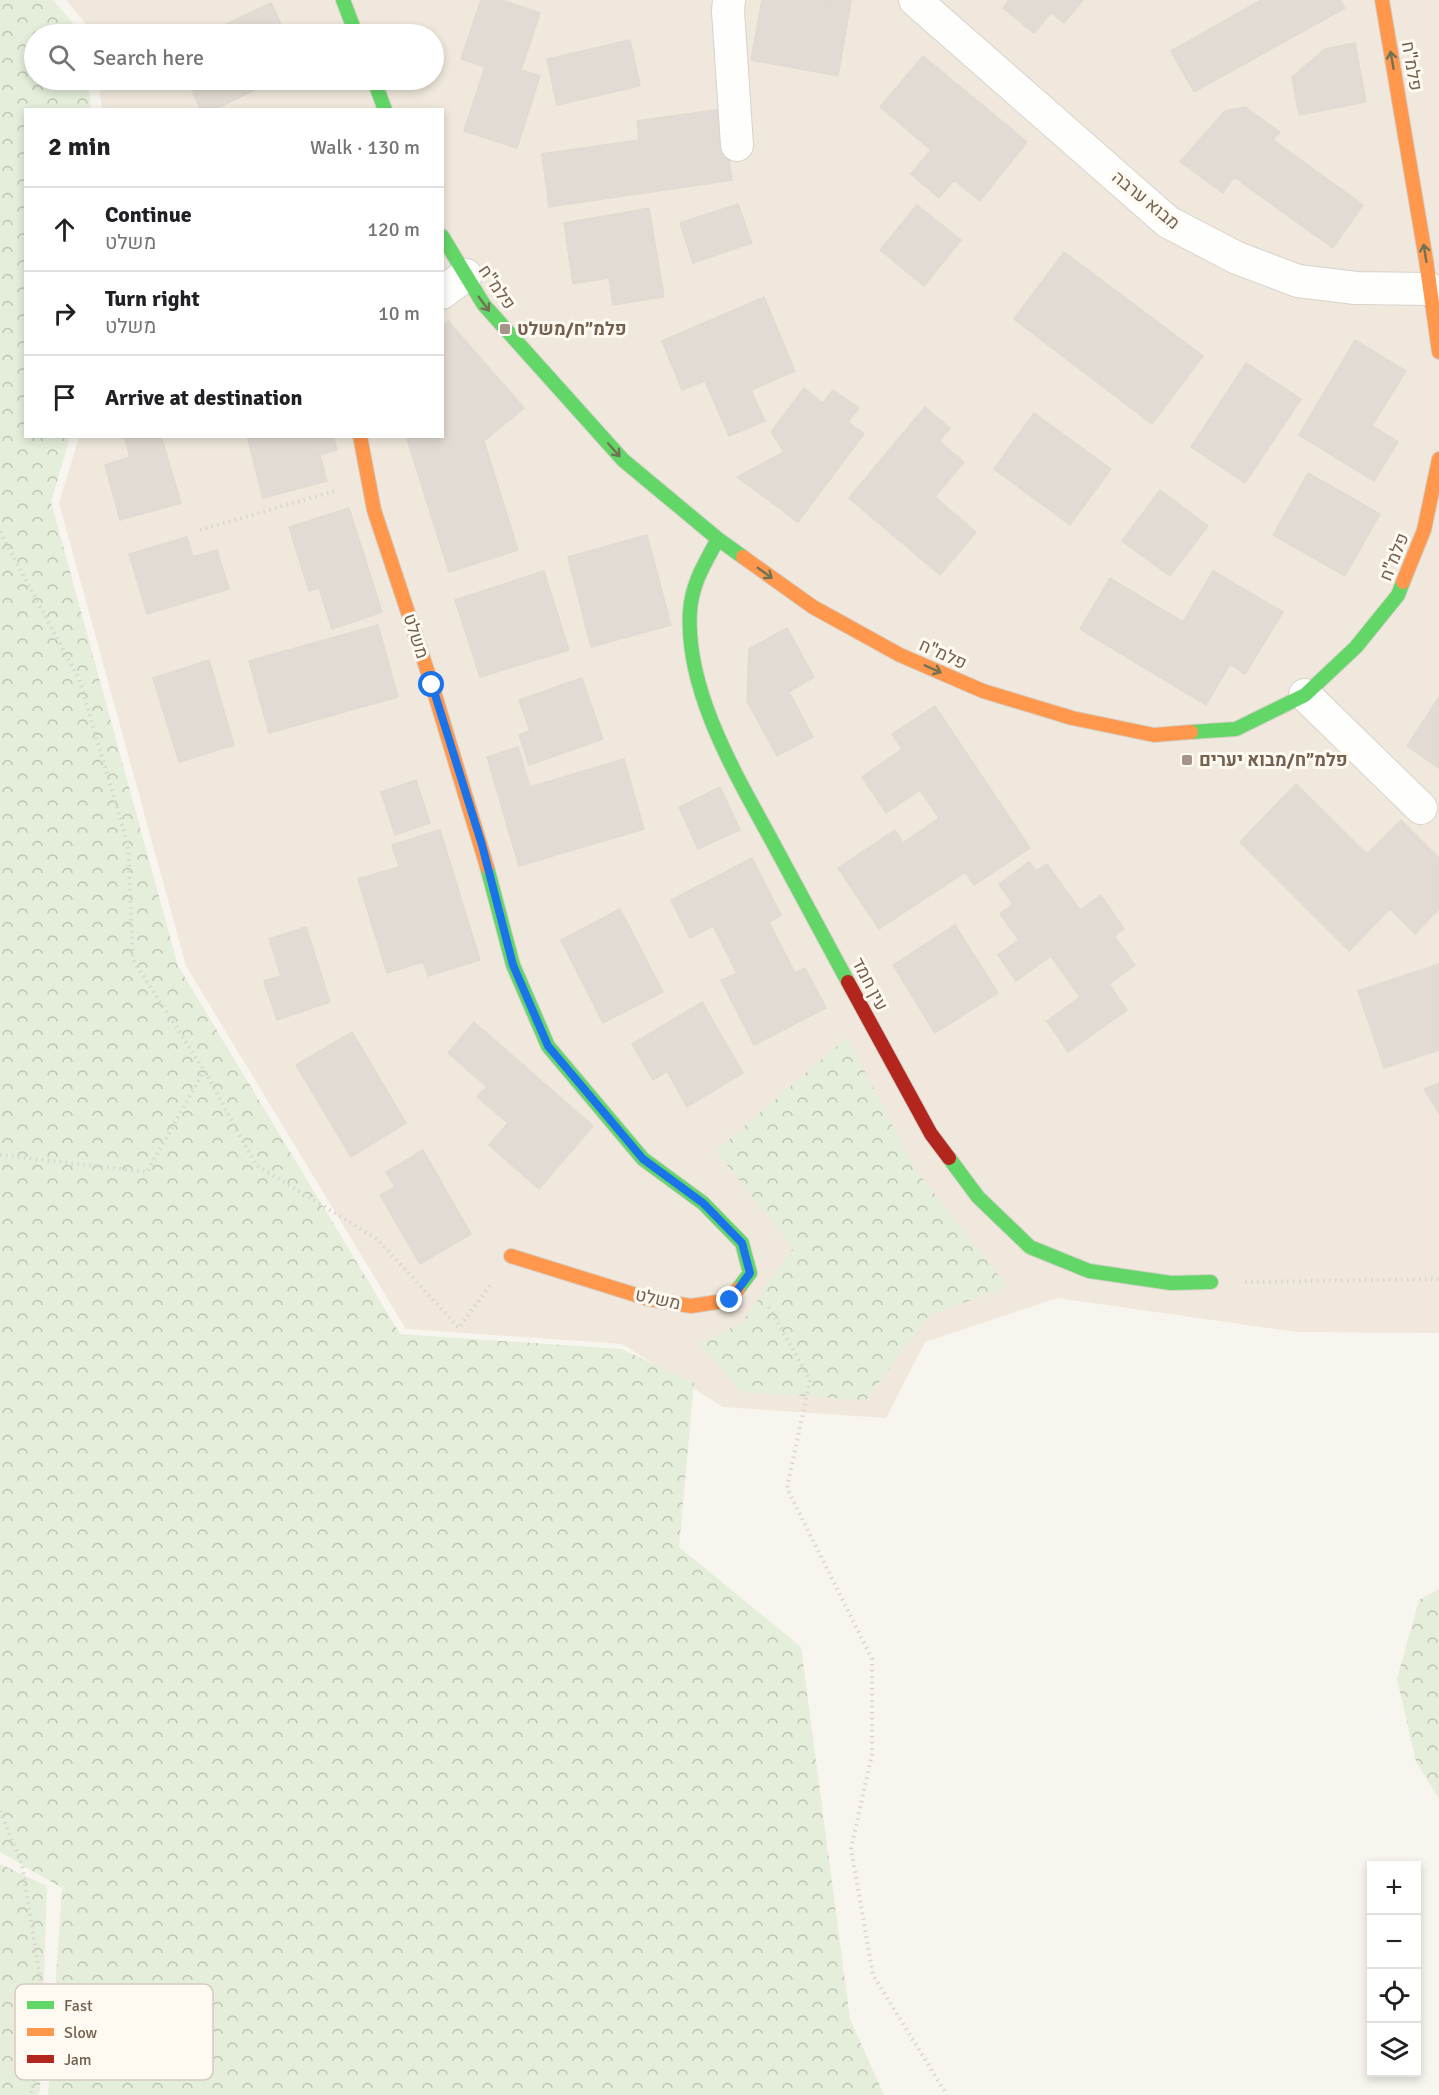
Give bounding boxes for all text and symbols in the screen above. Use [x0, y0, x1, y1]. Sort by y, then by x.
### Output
search box [24, 24, 444, 90]
street label: פלמ"ח [1397, 40, 1427, 92]
icon: search [45, 41, 78, 74]
text: Search here [93, 44, 204, 71]
one-way arrow [1387, 51, 1398, 71]
text: 2 min [48, 131, 111, 163]
text: Walk · 130 m [310, 135, 420, 160]
street label: מבוא ערבה [1108, 166, 1184, 234]
text: Continue [105, 201, 192, 228]
icon: ahead [48, 213, 81, 246]
text: 120 m [367, 217, 420, 242]
text: משלט [105, 230, 156, 255]
one-way arrow [1419, 243, 1430, 263]
street label: פלמ"ח [474, 260, 520, 314]
text: Turn right [105, 285, 200, 312]
one-way arrow [478, 295, 491, 311]
icon: right [48, 297, 81, 330]
text: 10 m [378, 301, 420, 326]
text: משלט [105, 314, 156, 339]
place label: פלמ״ח/משלט [517, 318, 627, 340]
marker: פלמ״ח/משלט [498, 322, 512, 336]
icon: arrive [48, 381, 81, 414]
text: Arrive at destination [105, 384, 302, 411]
one-way arrow [607, 442, 621, 457]
street label: פלמ"ח [1374, 530, 1414, 584]
one-way arrow [756, 567, 772, 579]
street label: משלט [398, 611, 434, 661]
street label: פלמ"ח [916, 634, 970, 674]
one-way arrow [924, 664, 942, 676]
route start [418, 671, 444, 697]
place label: פלמ״ח/מבוא יערים [1199, 749, 1348, 771]
marker: פלמ״ח/מבוא יערים [1180, 753, 1194, 767]
street label: עין חמד [847, 954, 893, 1014]
street label: משלט [633, 1283, 683, 1315]
route end [716, 1286, 742, 1312]
map controls [1367, 1861, 1421, 2077]
button: + [1367, 1861, 1421, 1915]
button: − [1367, 1915, 1421, 1969]
button: locate [1367, 1969, 1421, 2023]
legend [15, 1984, 213, 2080]
text: Fast [64, 1996, 93, 2016]
text: Slow [64, 2023, 98, 2043]
button: layers [1367, 2023, 1421, 2077]
text: Jam [64, 2050, 92, 2070]

